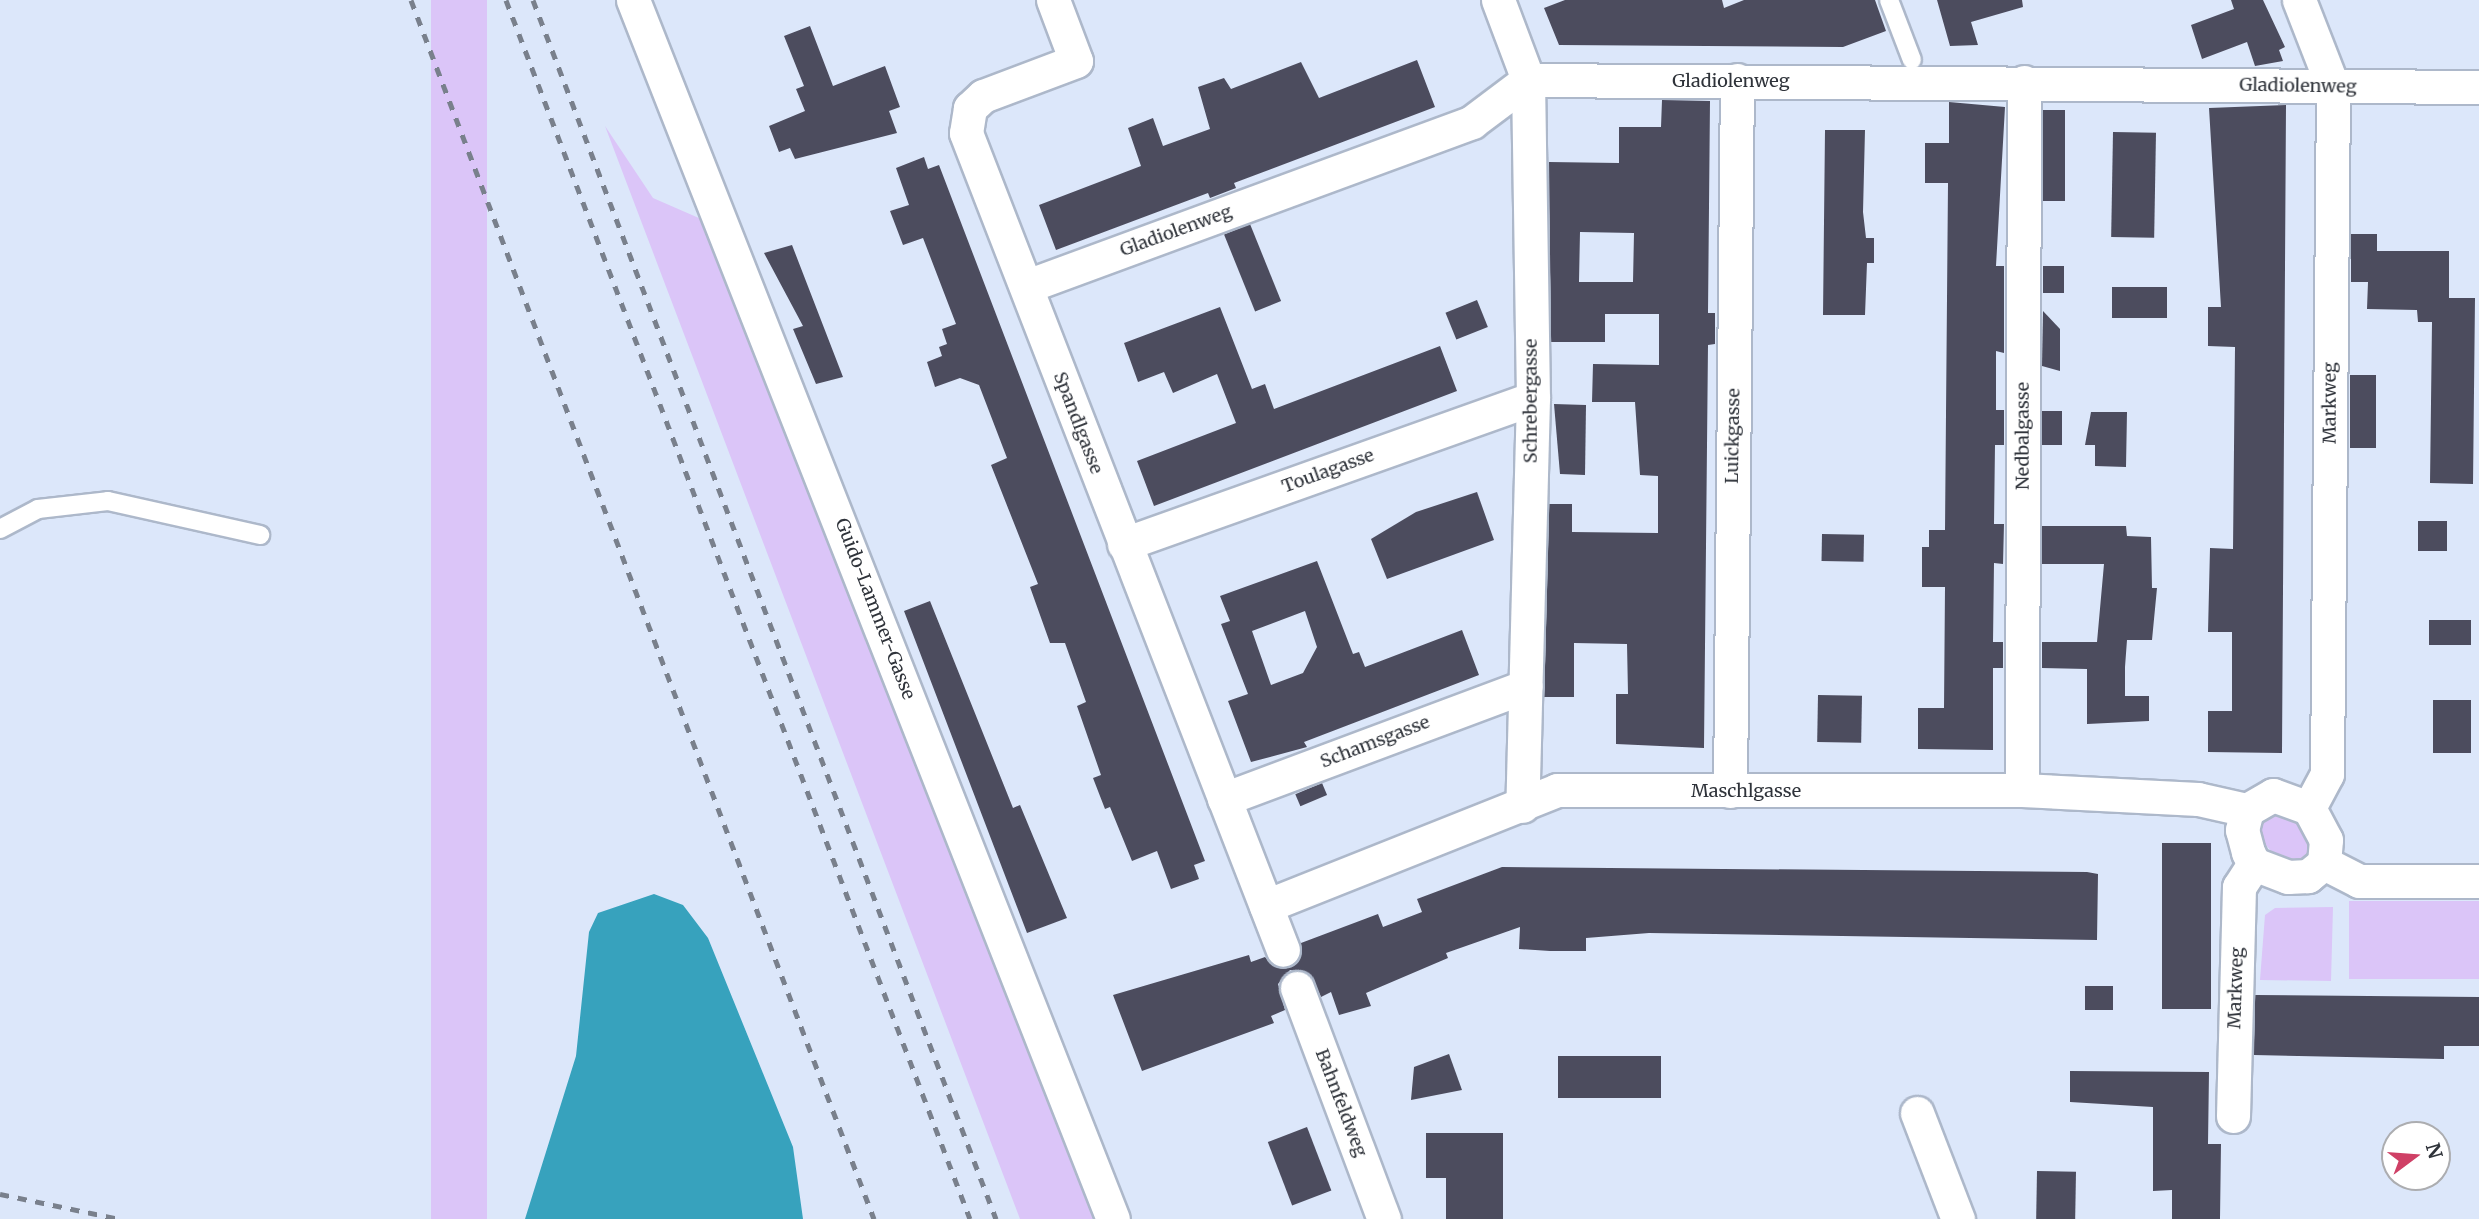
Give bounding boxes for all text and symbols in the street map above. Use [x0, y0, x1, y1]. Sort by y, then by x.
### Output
street label: Gladiolenweg [1672, 70, 1790, 92]
street label: Gladiolenweg [2239, 74, 2357, 98]
street label: Gladiolenweg [1117, 201, 1235, 261]
street label: Schrebergasse [1520, 339, 1542, 463]
street label: Markweg [2319, 362, 2341, 444]
street label: Spandlgasse [1049, 369, 1107, 477]
street label: Nedbalgasse [2012, 382, 2034, 490]
street label: Luickgasse [1721, 388, 1745, 484]
street label: Toulagasse [1279, 444, 1377, 498]
street label: Guido-Lammer-Gasse [830, 515, 920, 703]
street label: Schamsgasse [1317, 711, 1433, 773]
street label: Maschlgasse [1691, 780, 1801, 802]
street label: Markweg [2224, 947, 2248, 1029]
street label: Bahnfeldweg [1311, 1046, 1371, 1160]
north arrow [2381, 1121, 2451, 1191]
text: N [2421, 1140, 2448, 1161]

